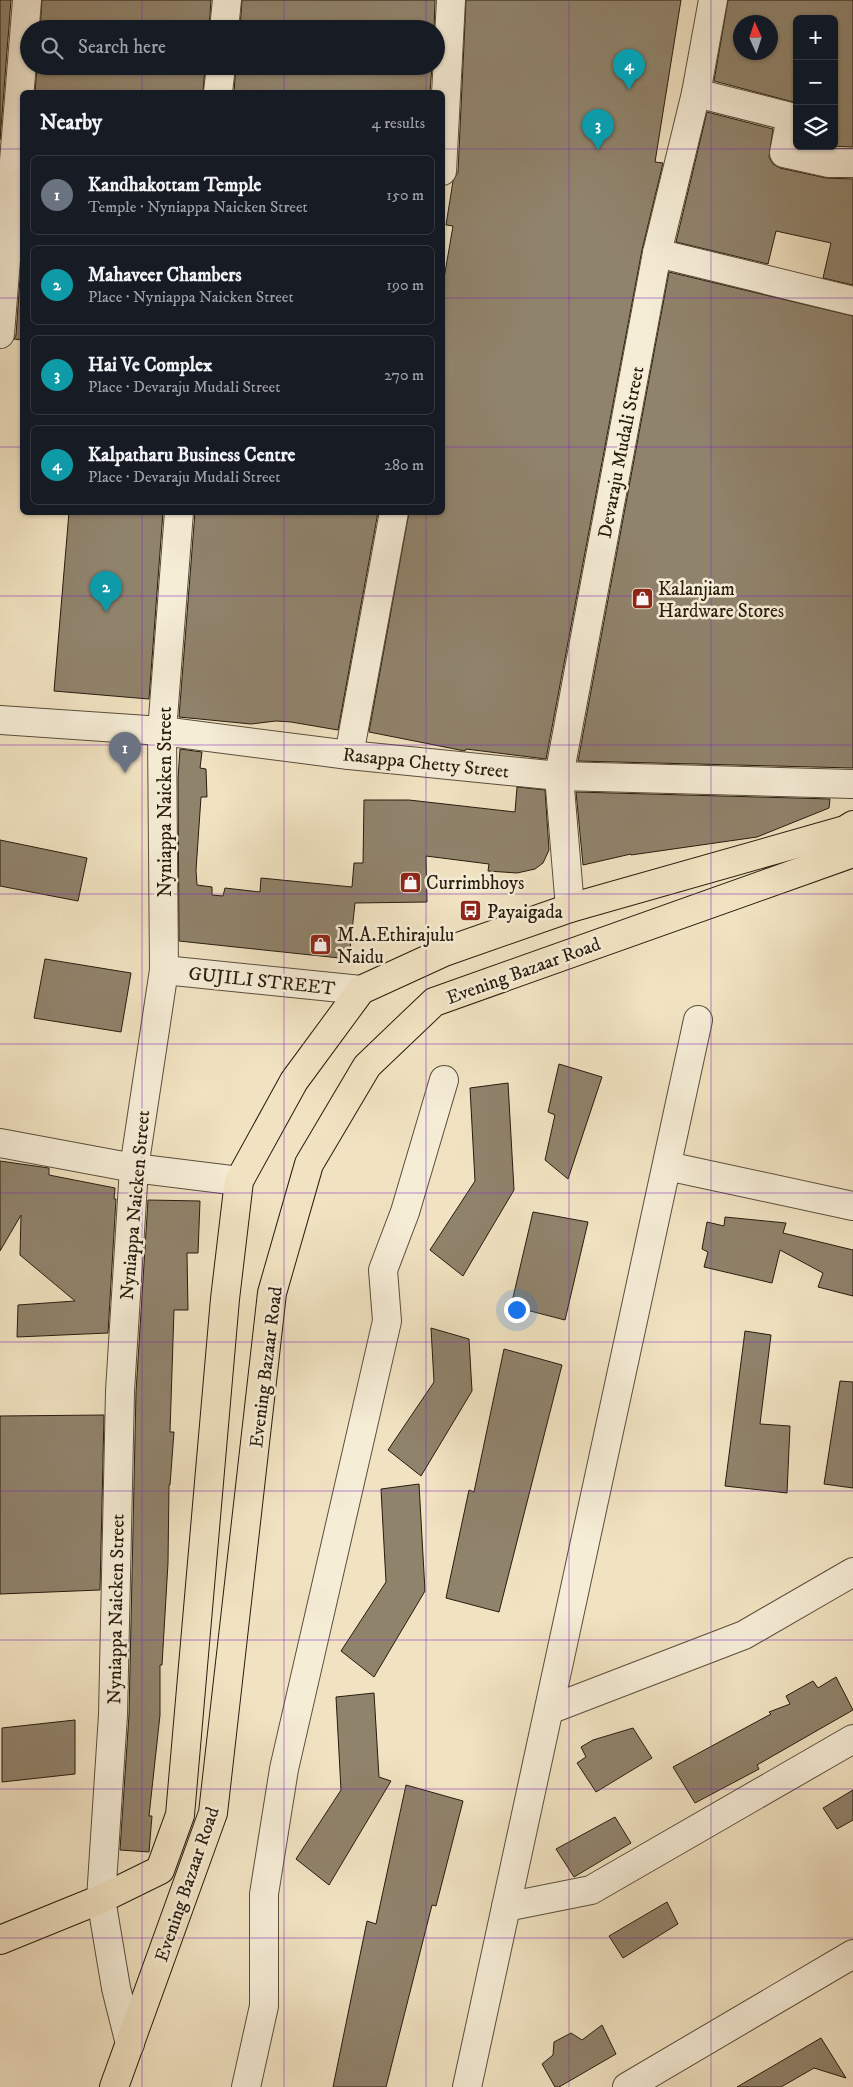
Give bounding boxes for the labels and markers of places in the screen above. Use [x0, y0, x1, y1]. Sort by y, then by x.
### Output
pin: 4 [613, 49, 645, 90]
pin: 3 [582, 109, 614, 150]
pin: 2 [90, 571, 122, 612]
place label: Kalanjiam Hardware Stores [658, 578, 784, 623]
shop icon: Kalanjiam Hardware Stores [630, 587, 654, 611]
pin: 1 [109, 732, 141, 773]
shop icon: Currimbhoys [398, 870, 422, 894]
place label: Currimbhoys [426, 872, 524, 895]
bus stop icon: Payaigada [459, 899, 483, 923]
place label: Payaigada [487, 901, 563, 924]
place label: M.A.Ethirajulu Naidu [337, 924, 454, 969]
shop icon: M.A.Ethirajulu Naidu [309, 933, 333, 957]

